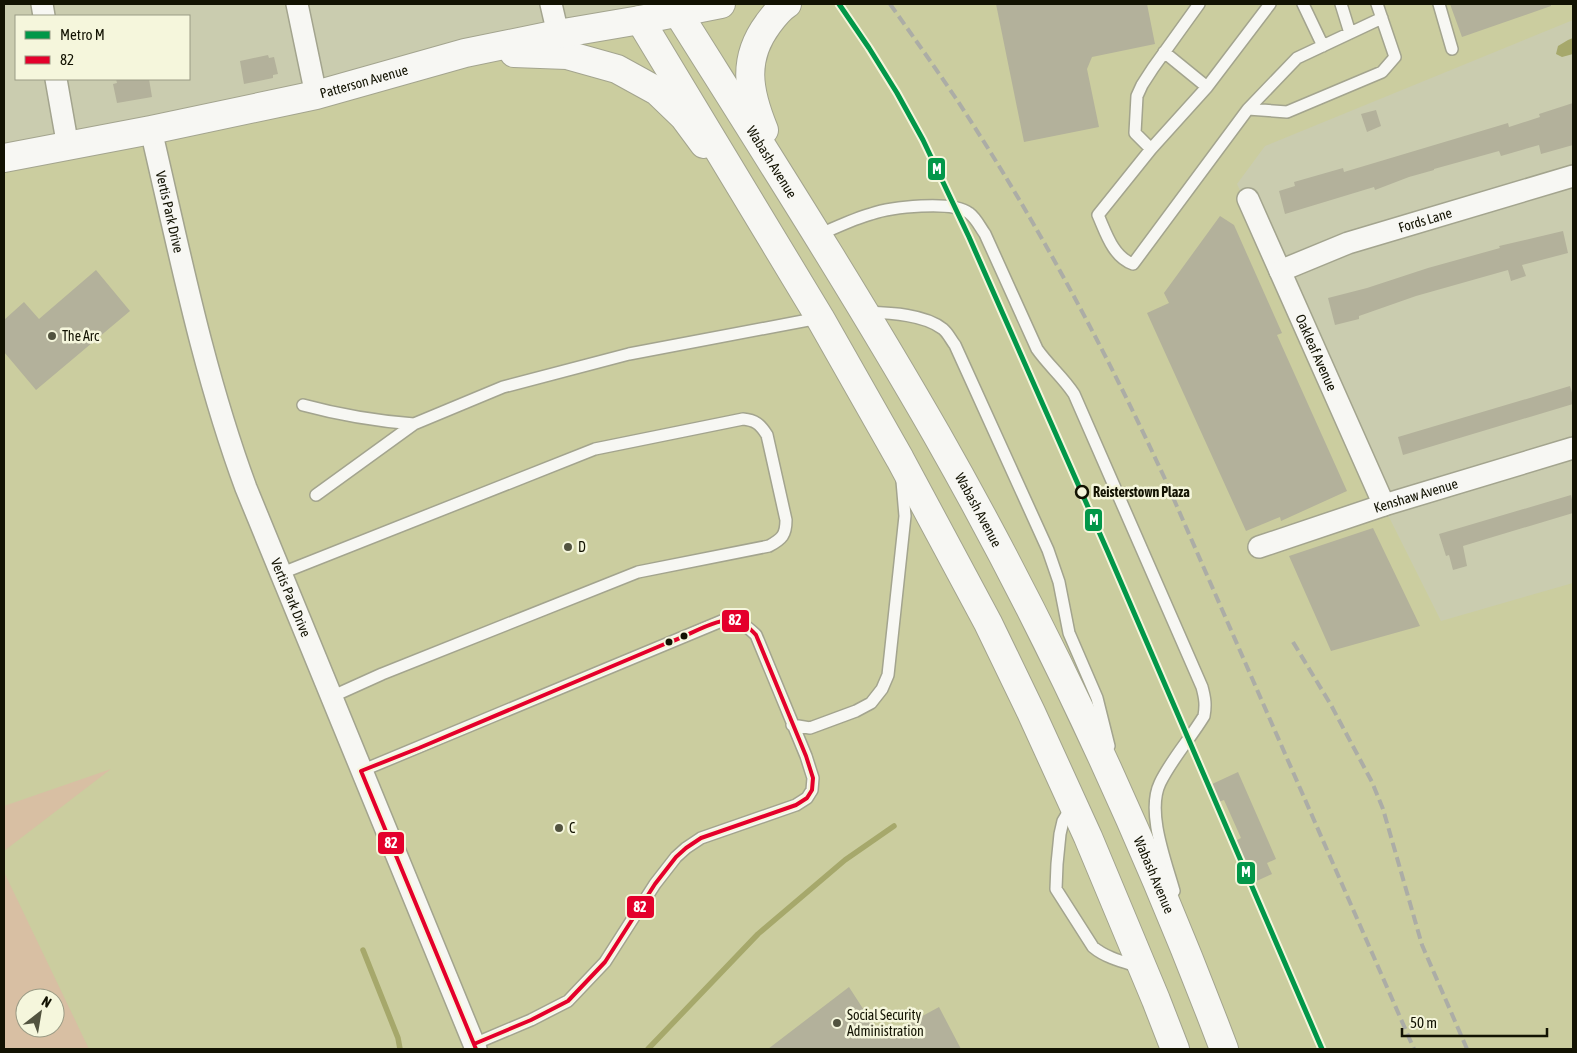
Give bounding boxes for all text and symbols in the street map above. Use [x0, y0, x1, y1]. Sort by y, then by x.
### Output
legend [15, 15, 190, 80]
text: Metro M [60, 26, 105, 43]
text: 82 [60, 51, 74, 68]
street label: Patterson Avenue [318, 62, 410, 102]
street label: Wabash Avenue [743, 123, 800, 201]
line badge: M [927, 157, 946, 181]
text: M [932, 161, 942, 177]
street label: Vertis Park Drive [153, 169, 187, 254]
street label: Fords Lane [1397, 205, 1454, 236]
street label: Oakleaf Avenue [1292, 312, 1340, 393]
place label: The Arc [62, 328, 100, 344]
marker: The Arc [46, 330, 58, 342]
street label: Wabash Avenue [952, 470, 1005, 550]
street label: Kenshaw Avenue [1372, 475, 1460, 516]
place label: Reisterstown Plaza [1093, 484, 1190, 500]
marker: Reisterstown Plaza [1075, 485, 1089, 499]
line badge: M [1084, 508, 1103, 532]
text: M [1089, 512, 1099, 528]
place label: D [578, 539, 586, 555]
marker: D [562, 541, 574, 553]
street label: Vertis Park Drive [268, 556, 314, 639]
line badge: 82 [721, 609, 750, 633]
text: 82 [728, 612, 742, 628]
unlabelled marker [679, 631, 689, 641]
unlabelled marker [664, 637, 674, 647]
place label: C [569, 820, 576, 836]
marker: C [553, 822, 565, 834]
line badge: 82 [377, 831, 405, 855]
street label: Wabash Avenue [1131, 834, 1177, 916]
text: 82 [384, 835, 398, 851]
line badge: M [1236, 861, 1256, 885]
text: M [1241, 864, 1251, 880]
line badge: 82 [626, 895, 655, 919]
text: 82 [633, 899, 647, 915]
north arrow [15, 988, 65, 1038]
text: N [39, 993, 54, 1011]
scale bar [1402, 1006, 1547, 1038]
place label: Social Security Administration [847, 1007, 924, 1039]
text: 50 m [1410, 1014, 1437, 1031]
marker: Social Security Administration [831, 1017, 843, 1029]

